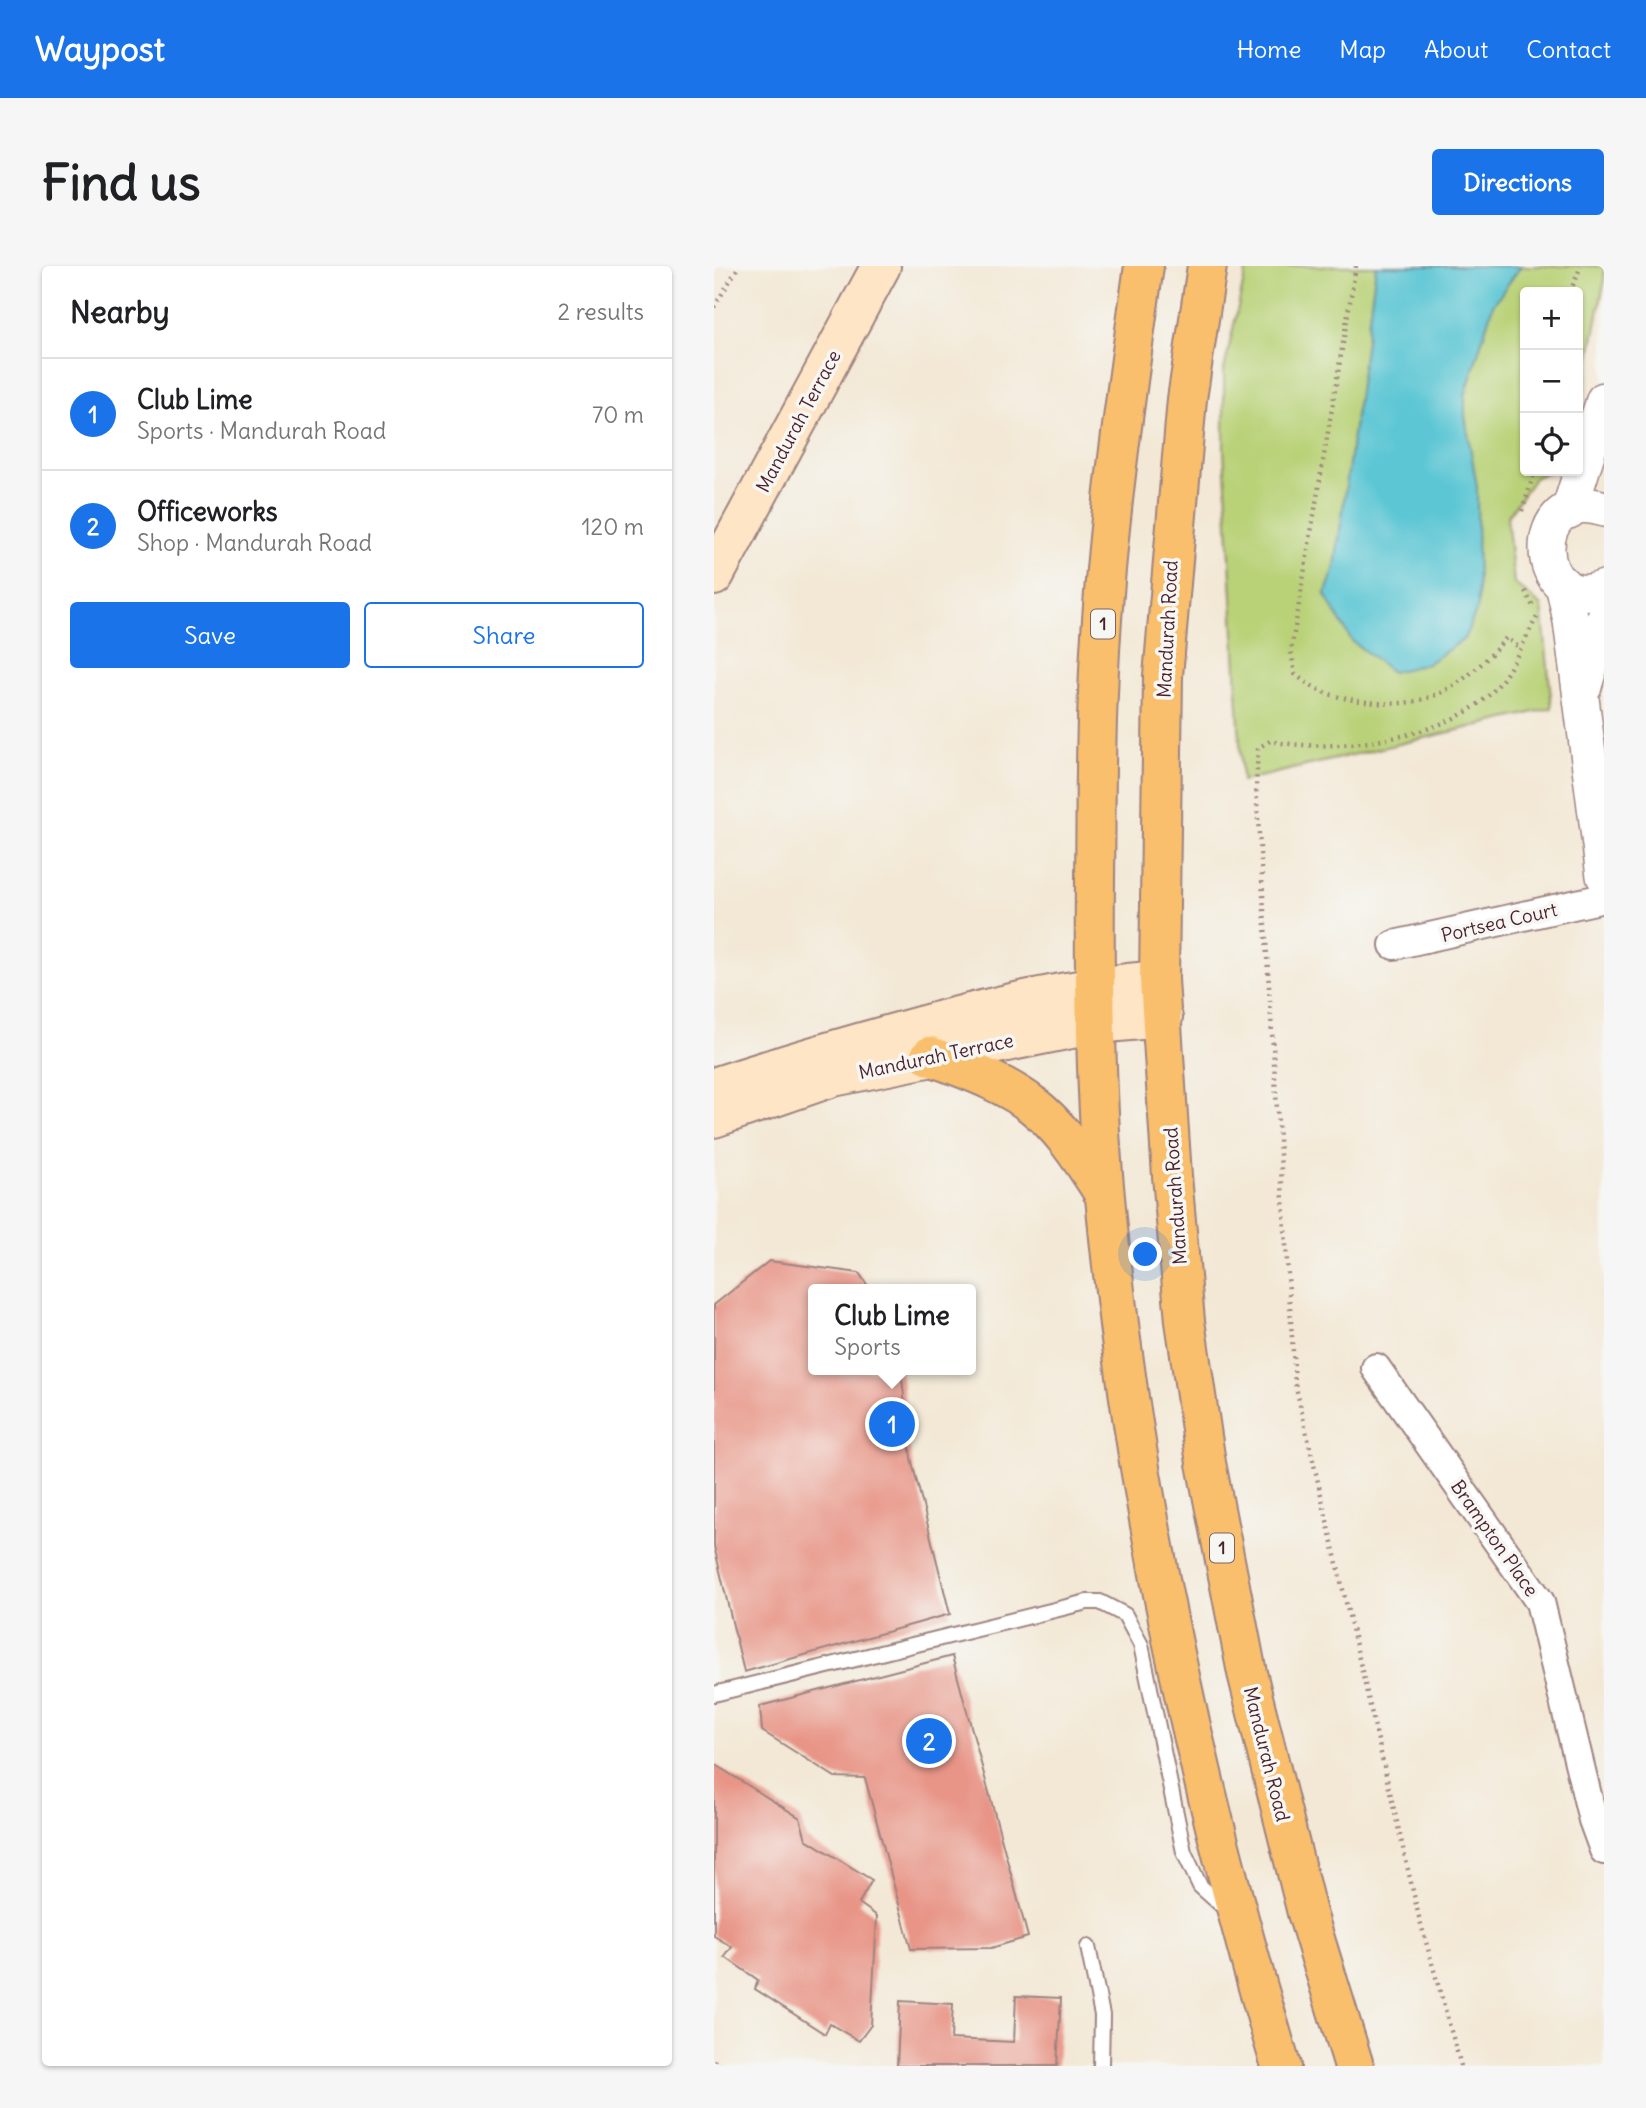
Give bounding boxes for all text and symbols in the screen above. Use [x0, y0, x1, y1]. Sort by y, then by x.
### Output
text: Waypost [35, 28, 165, 70]
text: Home [1237, 34, 1301, 64]
text: Map [1339, 34, 1386, 64]
text: About [1424, 34, 1488, 64]
text: Contact [1526, 34, 1611, 64]
button: Directions [1432, 149, 1604, 215]
text: Find us [42, 152, 200, 213]
map controls [1520, 287, 1583, 476]
button: + [1520, 287, 1583, 350]
text: Nearby [70, 293, 170, 331]
text: 2 results [558, 297, 644, 326]
street label: Mandurah Terrace [750, 346, 846, 496]
button: − [1520, 350, 1583, 413]
text: Club Lime [137, 383, 252, 416]
text: 1 [88, 400, 98, 429]
text: 70 m [592, 400, 644, 429]
button: locate [1520, 413, 1583, 476]
text: Sports · Mandurah Road [137, 416, 386, 445]
text: Officeworks [137, 495, 277, 528]
text: 2 [87, 512, 99, 541]
text: 120 m [581, 512, 644, 541]
text: Shop · Mandurah Road [137, 528, 372, 557]
street label: Mandurah Road [1151, 560, 1183, 698]
button: Save [70, 602, 350, 668]
button: Share [364, 602, 644, 668]
road number: 1 [1091, 610, 1115, 638]
street label: Portsea Court [1439, 897, 1559, 947]
street label: Mandurah Terrace [856, 1028, 1016, 1084]
street label: Mandurah Road [1158, 1126, 1192, 1266]
your location [1128, 1237, 1162, 1271]
popup [808, 1284, 976, 1375]
text: Club Lime [834, 1299, 950, 1332]
text: Sports [834, 1332, 901, 1361]
pin: 1 [869, 1398, 915, 1450]
street label: Brampton Place [1446, 1475, 1544, 1601]
road number: 1 [1210, 1534, 1234, 1562]
street label: Mandurah Road [1239, 1684, 1295, 1824]
pin: 2 [906, 1715, 952, 1767]

